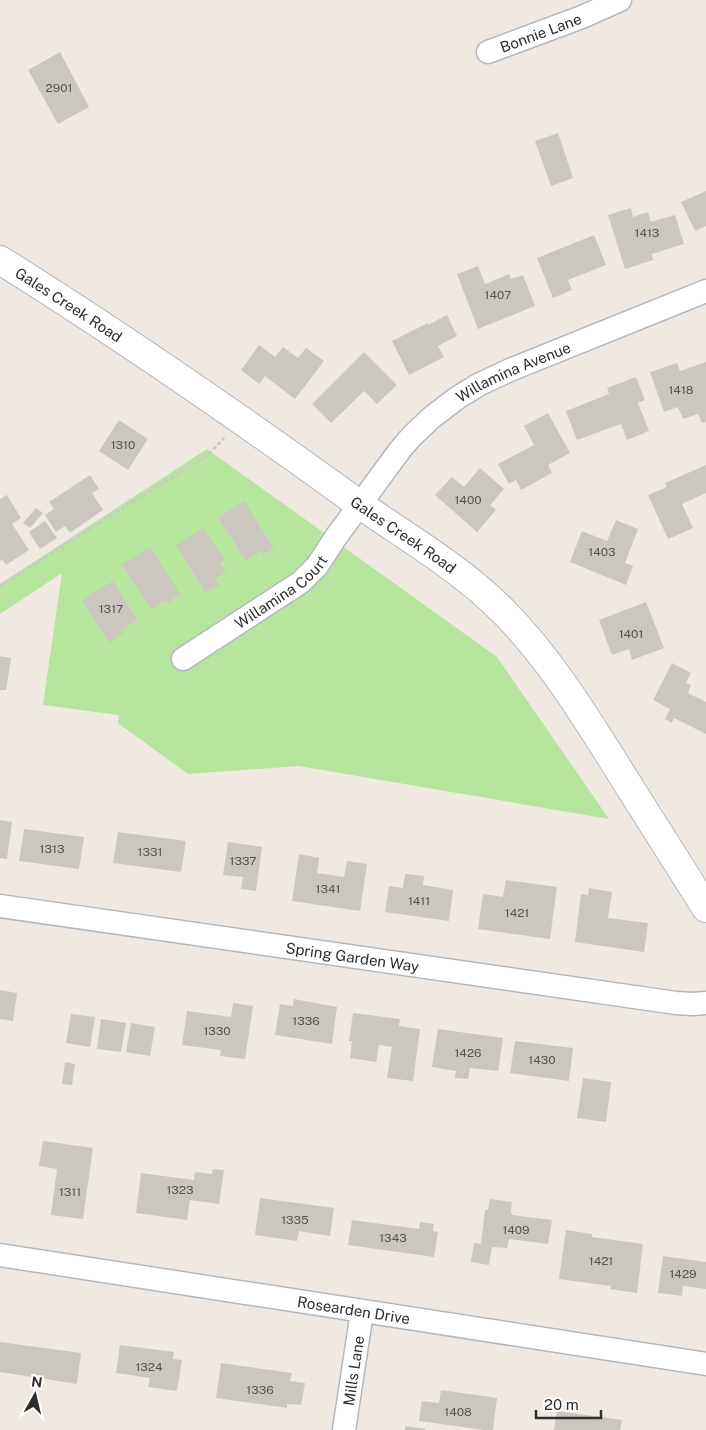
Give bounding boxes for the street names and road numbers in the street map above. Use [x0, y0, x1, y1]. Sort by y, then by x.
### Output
street label: Bonnie Lane [497, 10, 584, 55]
street label: Gales Creek Road [12, 263, 126, 345]
street label: Willamina Avenue [453, 338, 573, 405]
street label: Gales Creek Road [348, 492, 460, 576]
street label: Willamina Court [231, 552, 330, 632]
street label: Spring Garden Way [285, 939, 420, 975]
street label: Rosearden Drive [296, 1293, 411, 1327]
street label: Mills Lane [339, 1334, 367, 1407]

